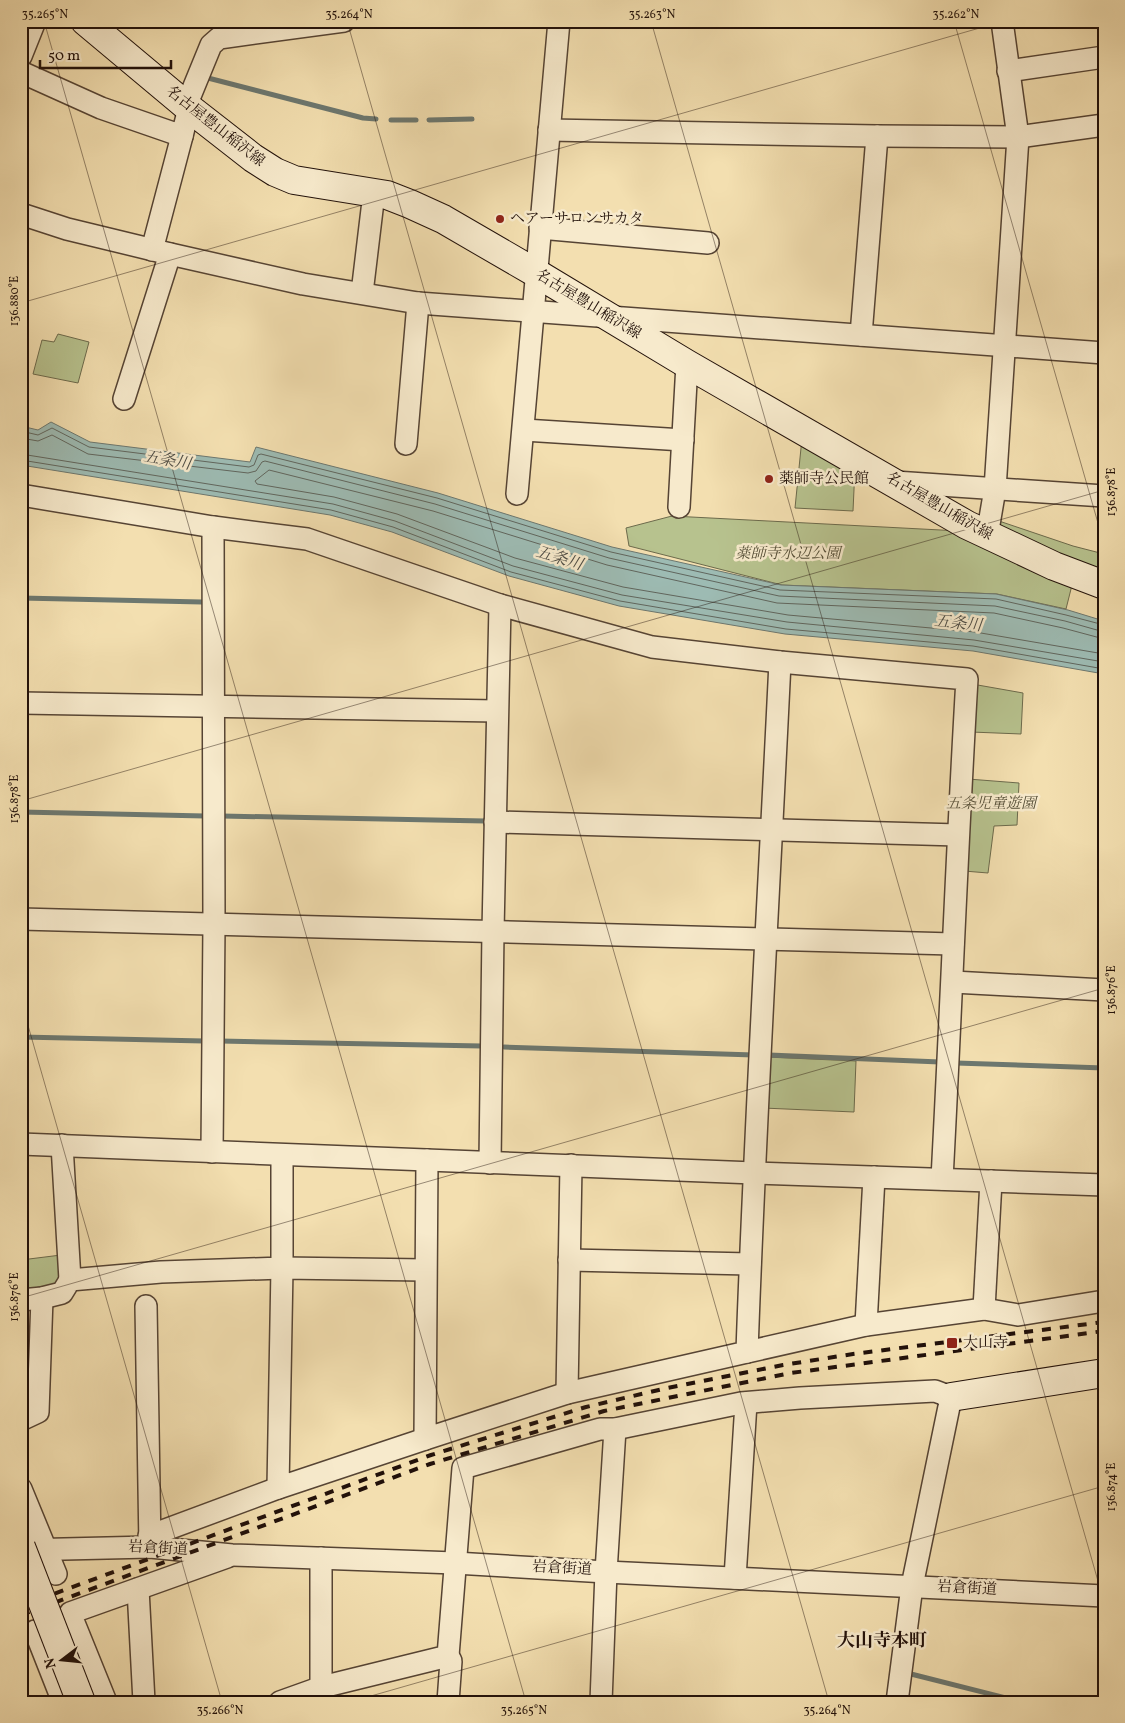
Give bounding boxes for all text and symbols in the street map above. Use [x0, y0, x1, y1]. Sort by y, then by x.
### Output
text: 35.265°N [22, 7, 68, 23]
text: 35.264°N [325, 7, 373, 23]
text: 35.263°N [629, 7, 675, 23]
text: 35.262°N [933, 7, 980, 23]
scale bar [40, 38, 171, 70]
text: 50 m [48, 46, 80, 67]
street label: 名古屋豊山稲沢線 [161, 82, 269, 172]
place label: ヘアーサロンサカタ [510, 209, 644, 230]
marker: ヘアーサロンサカタ [494, 213, 506, 225]
street label: 名古屋豊山稲沢線 [531, 265, 645, 345]
text: 136.880°E [7, 276, 23, 326]
water label: 五条川 [141, 446, 195, 476]
text: 136.878°E [1104, 467, 1120, 517]
street label: 名古屋豊山稲沢線 [882, 468, 996, 546]
place label: 薬師寺公民館 [779, 469, 869, 490]
marker: 薬師寺公民館 [763, 473, 775, 485]
water label: 五条川 [533, 541, 587, 577]
park label: 薬師寺水辺公園 [735, 544, 843, 565]
water label: 五条川 [933, 611, 985, 638]
text: 136.878°E [7, 774, 23, 824]
park label: 五条児童遊園 [946, 794, 1039, 815]
text: 136.876°E [1104, 965, 1120, 1015]
text: 136.876°E [7, 1272, 23, 1322]
place label: 大山寺 [963, 1333, 1008, 1354]
marker: 大山寺 [945, 1336, 959, 1350]
text: 136.874°E [1104, 1463, 1120, 1511]
street label: 岩倉街道 [127, 1537, 189, 1561]
street label: 岩倉街道 [531, 1557, 593, 1581]
street label: 岩倉街道 [936, 1577, 998, 1601]
district label: 大山寺本町 [837, 1629, 927, 1654]
north arrow [38, 1636, 88, 1686]
text: N [40, 1656, 61, 1671]
text: 35.266°N [197, 1703, 243, 1719]
text: 35.265°N [501, 1703, 547, 1719]
text: 35.264°N [803, 1703, 851, 1719]

